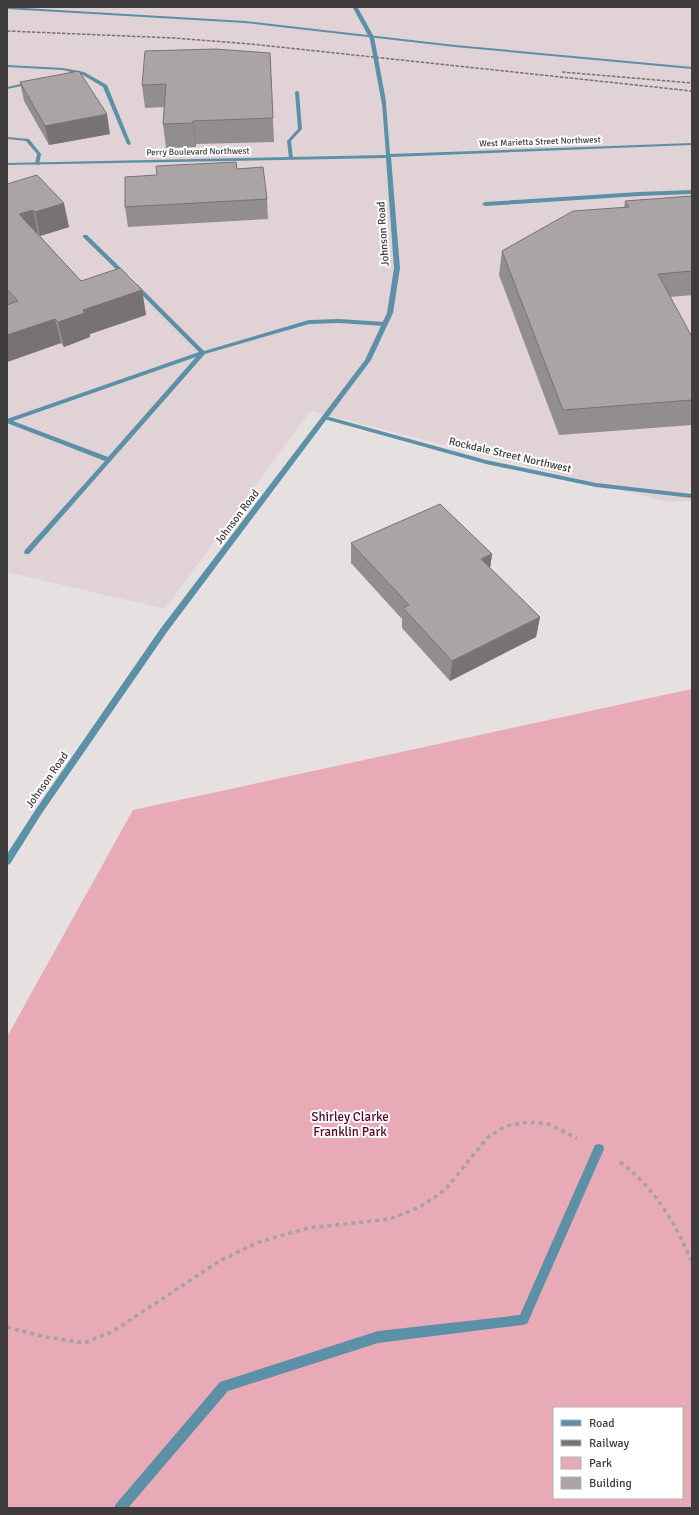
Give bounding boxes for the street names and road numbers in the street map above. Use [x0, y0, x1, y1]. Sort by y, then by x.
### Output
street label: West Marietta Street Northwest [479, 134, 601, 150]
street label: Perry Boulevard Northwest [146, 146, 250, 158]
street label: Johnson Road [374, 201, 392, 267]
street label: Rockdale Street Northwest [447, 435, 573, 475]
street label: Johnson Road [212, 487, 262, 547]
street label: Johnson Road [23, 749, 71, 810]

